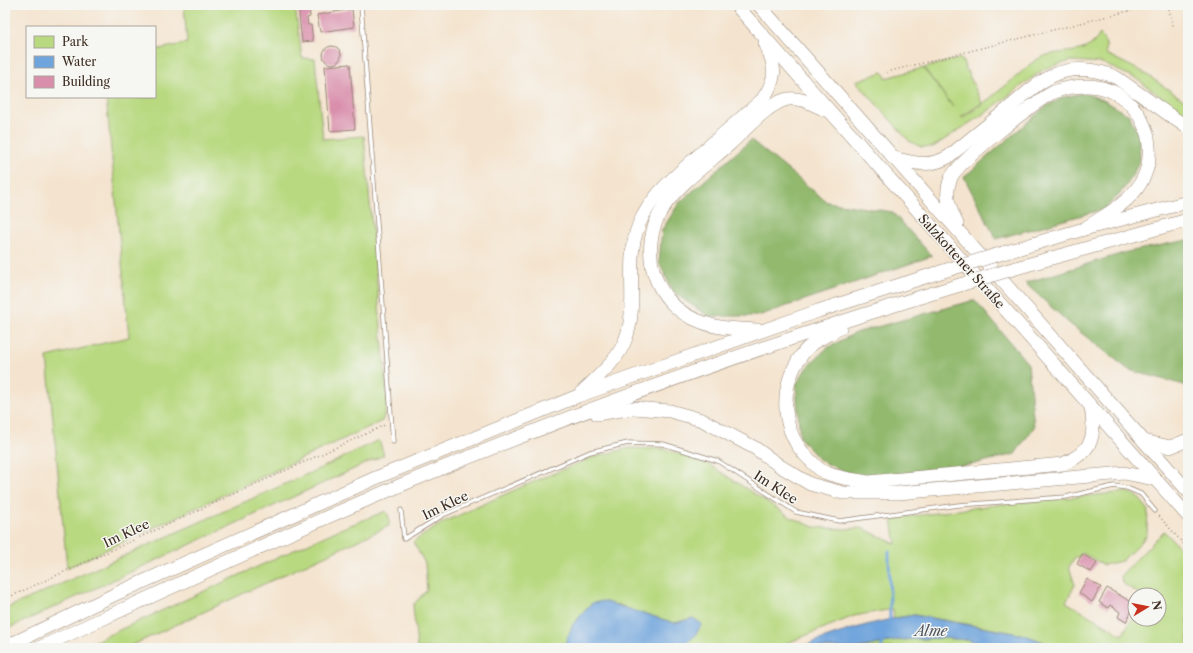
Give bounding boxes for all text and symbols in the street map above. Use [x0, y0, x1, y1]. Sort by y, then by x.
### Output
legend [26, 26, 156, 98]
text: Park [62, 34, 89, 49]
text: Water [61, 54, 96, 69]
text: Building [62, 74, 110, 89]
street label: Salzkottener Straße [915, 210, 1009, 312]
street label: Im Klee [751, 467, 801, 507]
street label: Im Klee [419, 487, 471, 523]
street label: Im Klee [100, 515, 152, 551]
north arrow [1127, 587, 1167, 627]
text: N [1149, 599, 1165, 612]
water label: Alme [913, 622, 949, 640]

